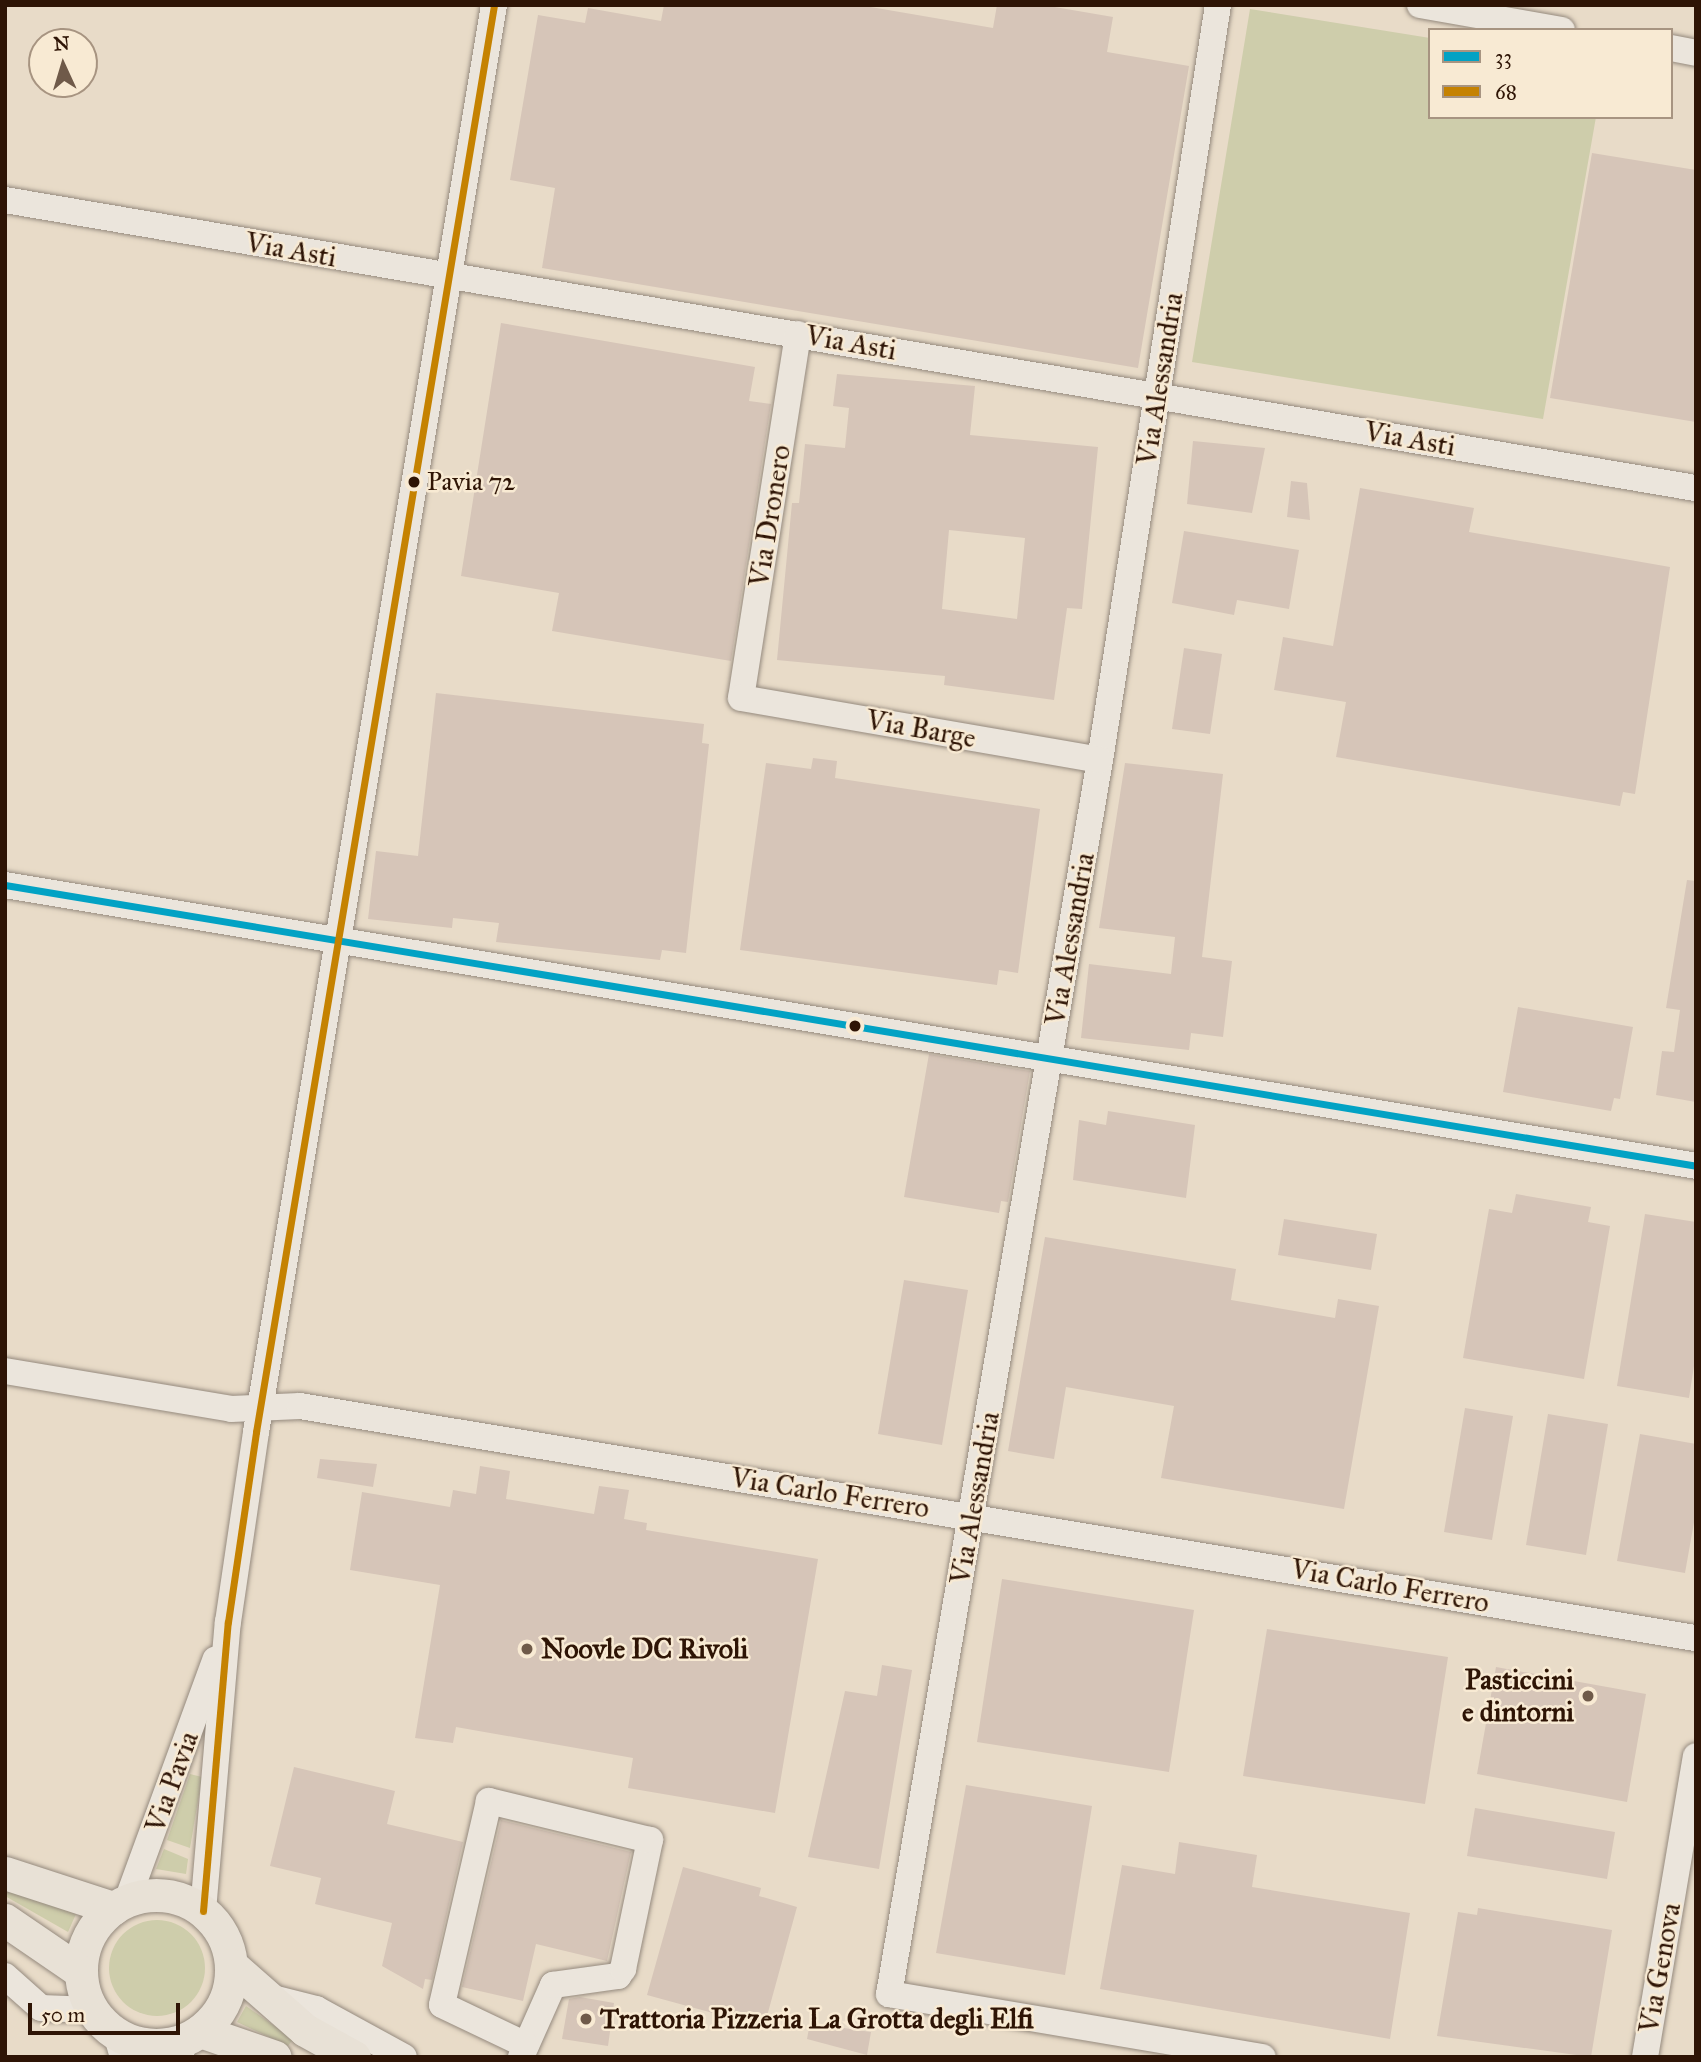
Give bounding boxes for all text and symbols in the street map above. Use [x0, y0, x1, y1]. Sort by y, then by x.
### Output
north arrow [28, 28, 98, 98]
legend [1428, 28, 1673, 119]
text: N [53, 32, 70, 56]
text: 33 [1495, 44, 1512, 70]
text: 68 [1495, 79, 1517, 105]
street label: Via Asti [243, 225, 339, 275]
street label: Via Alessandria [1130, 290, 1190, 468]
street label: Via Asti [803, 318, 899, 368]
street label: Via Asti [1362, 414, 1458, 464]
street label: Via Dronero [742, 443, 798, 589]
place label: Pavia 72 [427, 466, 515, 498]
marker: Pavia 72 [407, 475, 421, 489]
street label: Via Barge [864, 703, 978, 755]
street label: Via Alessandria [1038, 850, 1102, 1028]
unlabelled marker [848, 1019, 862, 1033]
street label: Via Alessandria [943, 1409, 1007, 1587]
street label: Via Carlo Ferrero [728, 1461, 932, 1525]
street label: Via Carlo Ferrero [1288, 1552, 1492, 1620]
place label: Noovle DC Rivoli [541, 1632, 748, 1666]
marker: Noovle DC Rivoli [519, 1641, 535, 1657]
place label: Pasticcini e dintorni [1462, 1663, 1574, 1729]
marker: Pasticcini e dintorni [1580, 1688, 1596, 1704]
street label: Via Pavia [138, 1727, 206, 1837]
street label: Via Genova [1632, 1900, 1688, 2036]
scale bar [32, 1988, 184, 2032]
text: 50 m [41, 2002, 85, 2028]
place label: Trattoria Pizzeria La Grotta degli Elfi [600, 2002, 1034, 2036]
marker: Trattoria Pizzeria La Grotta degli Elfi [578, 2011, 594, 2027]

